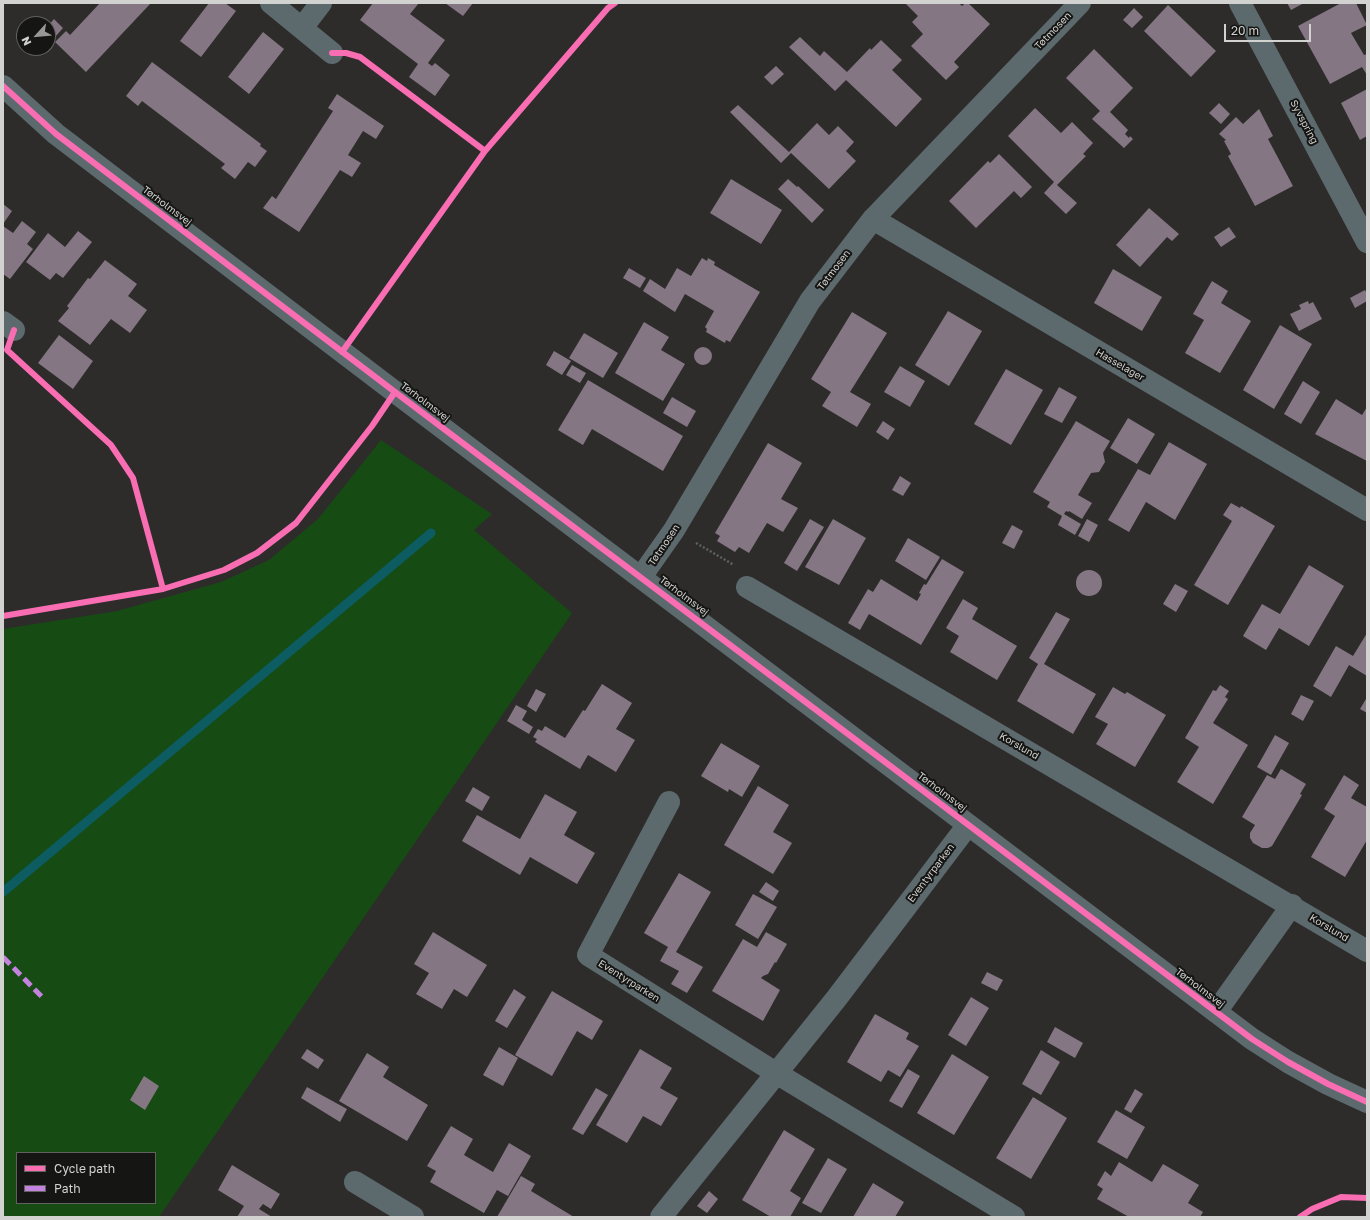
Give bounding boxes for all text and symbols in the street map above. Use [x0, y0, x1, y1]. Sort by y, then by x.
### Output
street label: Tøtmosen [1032, 10, 1074, 52]
north arrow [16, 16, 56, 56]
scale bar [1226, 16, 1313, 42]
text: 20 m [1231, 23, 1259, 38]
text: N [18, 35, 33, 48]
street label: Syvspring [1287, 98, 1321, 146]
street label: Tørholmsvej [140, 184, 194, 228]
street label: Tøtmosen [815, 247, 853, 293]
street label: Hasselager [1093, 346, 1147, 384]
street label: Tørholmsvej [398, 380, 452, 424]
street label: Tøtmosen [646, 522, 682, 568]
street label: Tørholmsvej [657, 574, 711, 618]
street label: Korslund [997, 730, 1041, 762]
street label: Tørholmsvej [915, 770, 969, 814]
street label: Eventyrparken [905, 841, 957, 905]
street label: Korslund [1307, 912, 1351, 944]
street label: Eventyrparken [596, 957, 662, 1005]
street label: Tørholmsvej [1173, 966, 1227, 1010]
legend [16, 1152, 156, 1204]
text: Cycle path [54, 1161, 115, 1176]
text: Path [54, 1181, 81, 1196]

